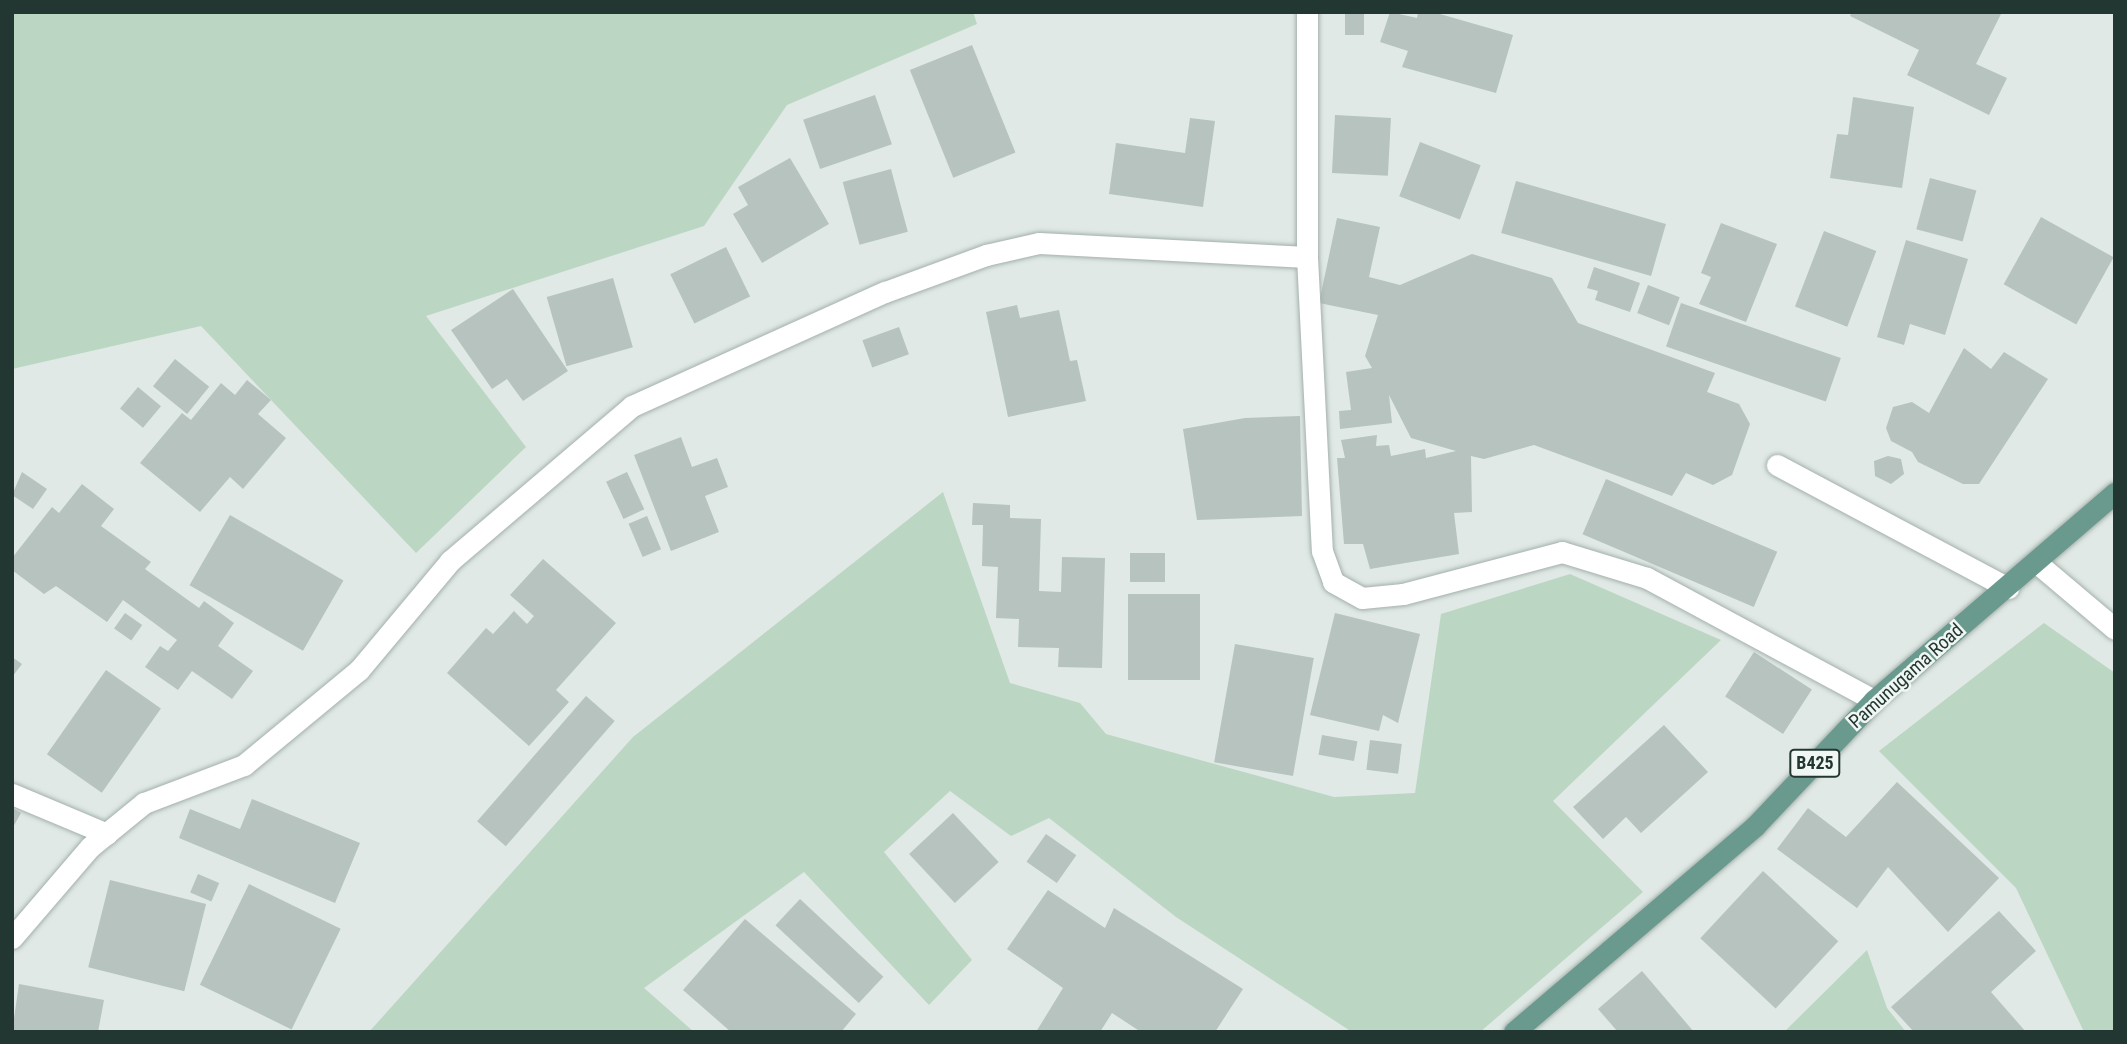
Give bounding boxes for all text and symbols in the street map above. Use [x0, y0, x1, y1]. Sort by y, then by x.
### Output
street label: Pamunugama Road [1844, 619, 1968, 733]
road number: B425 [1789, 748, 1841, 778]

